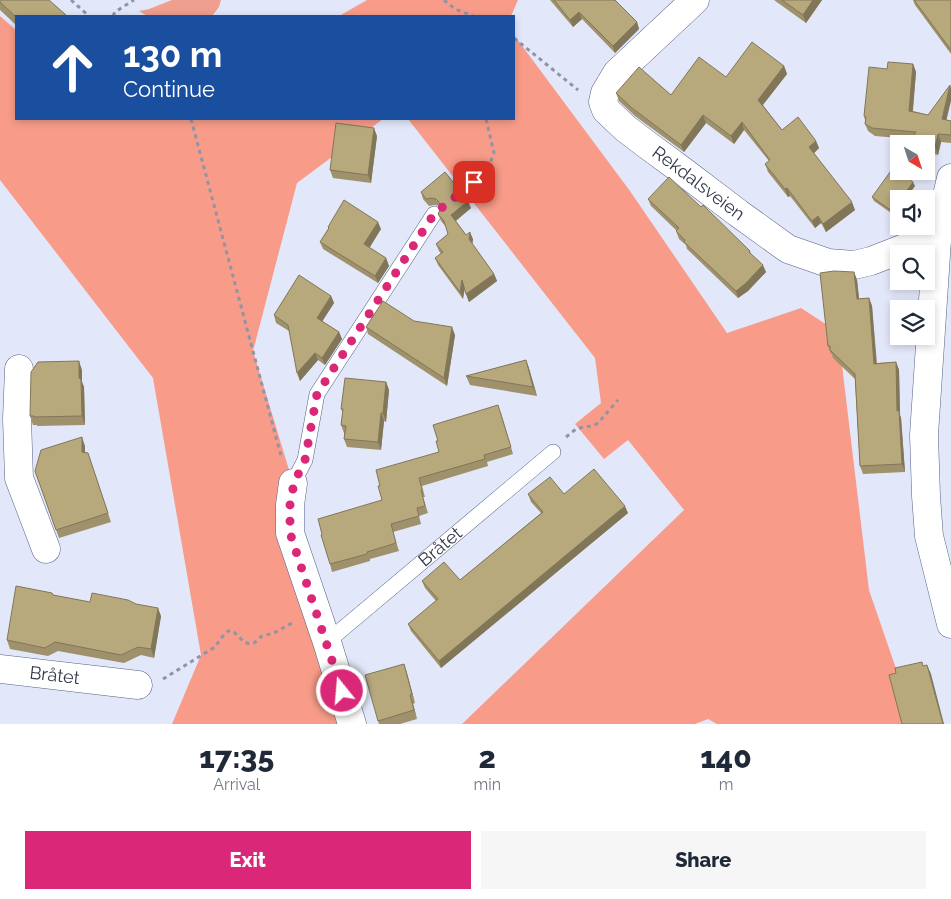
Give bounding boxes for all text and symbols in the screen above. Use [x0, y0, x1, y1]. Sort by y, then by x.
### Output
text: 130 m [123, 34, 222, 75]
icon: ahead [40, 35, 105, 100]
text: Continue [123, 76, 215, 102]
north arrow [890, 135, 935, 180]
map controls [890, 135, 935, 345]
street label: Rekdalsveien [648, 141, 749, 224]
pin [453, 161, 495, 203]
icon: arrive [460, 168, 488, 196]
button: sound [890, 190, 935, 235]
button: search [890, 245, 935, 290]
button: layers [890, 300, 935, 345]
street label: Bråtet [414, 522, 466, 571]
street label: Bråtet [28, 662, 81, 688]
position arrow [315, 664, 367, 716]
text: 17:35 [199, 740, 274, 775]
text: 2 [479, 740, 496, 775]
text: 140 [700, 740, 752, 775]
text: Arrival [213, 775, 260, 794]
text: min [473, 775, 501, 794]
text: m [719, 775, 733, 794]
button: Exit [25, 831, 471, 889]
button: Share [481, 831, 926, 889]

